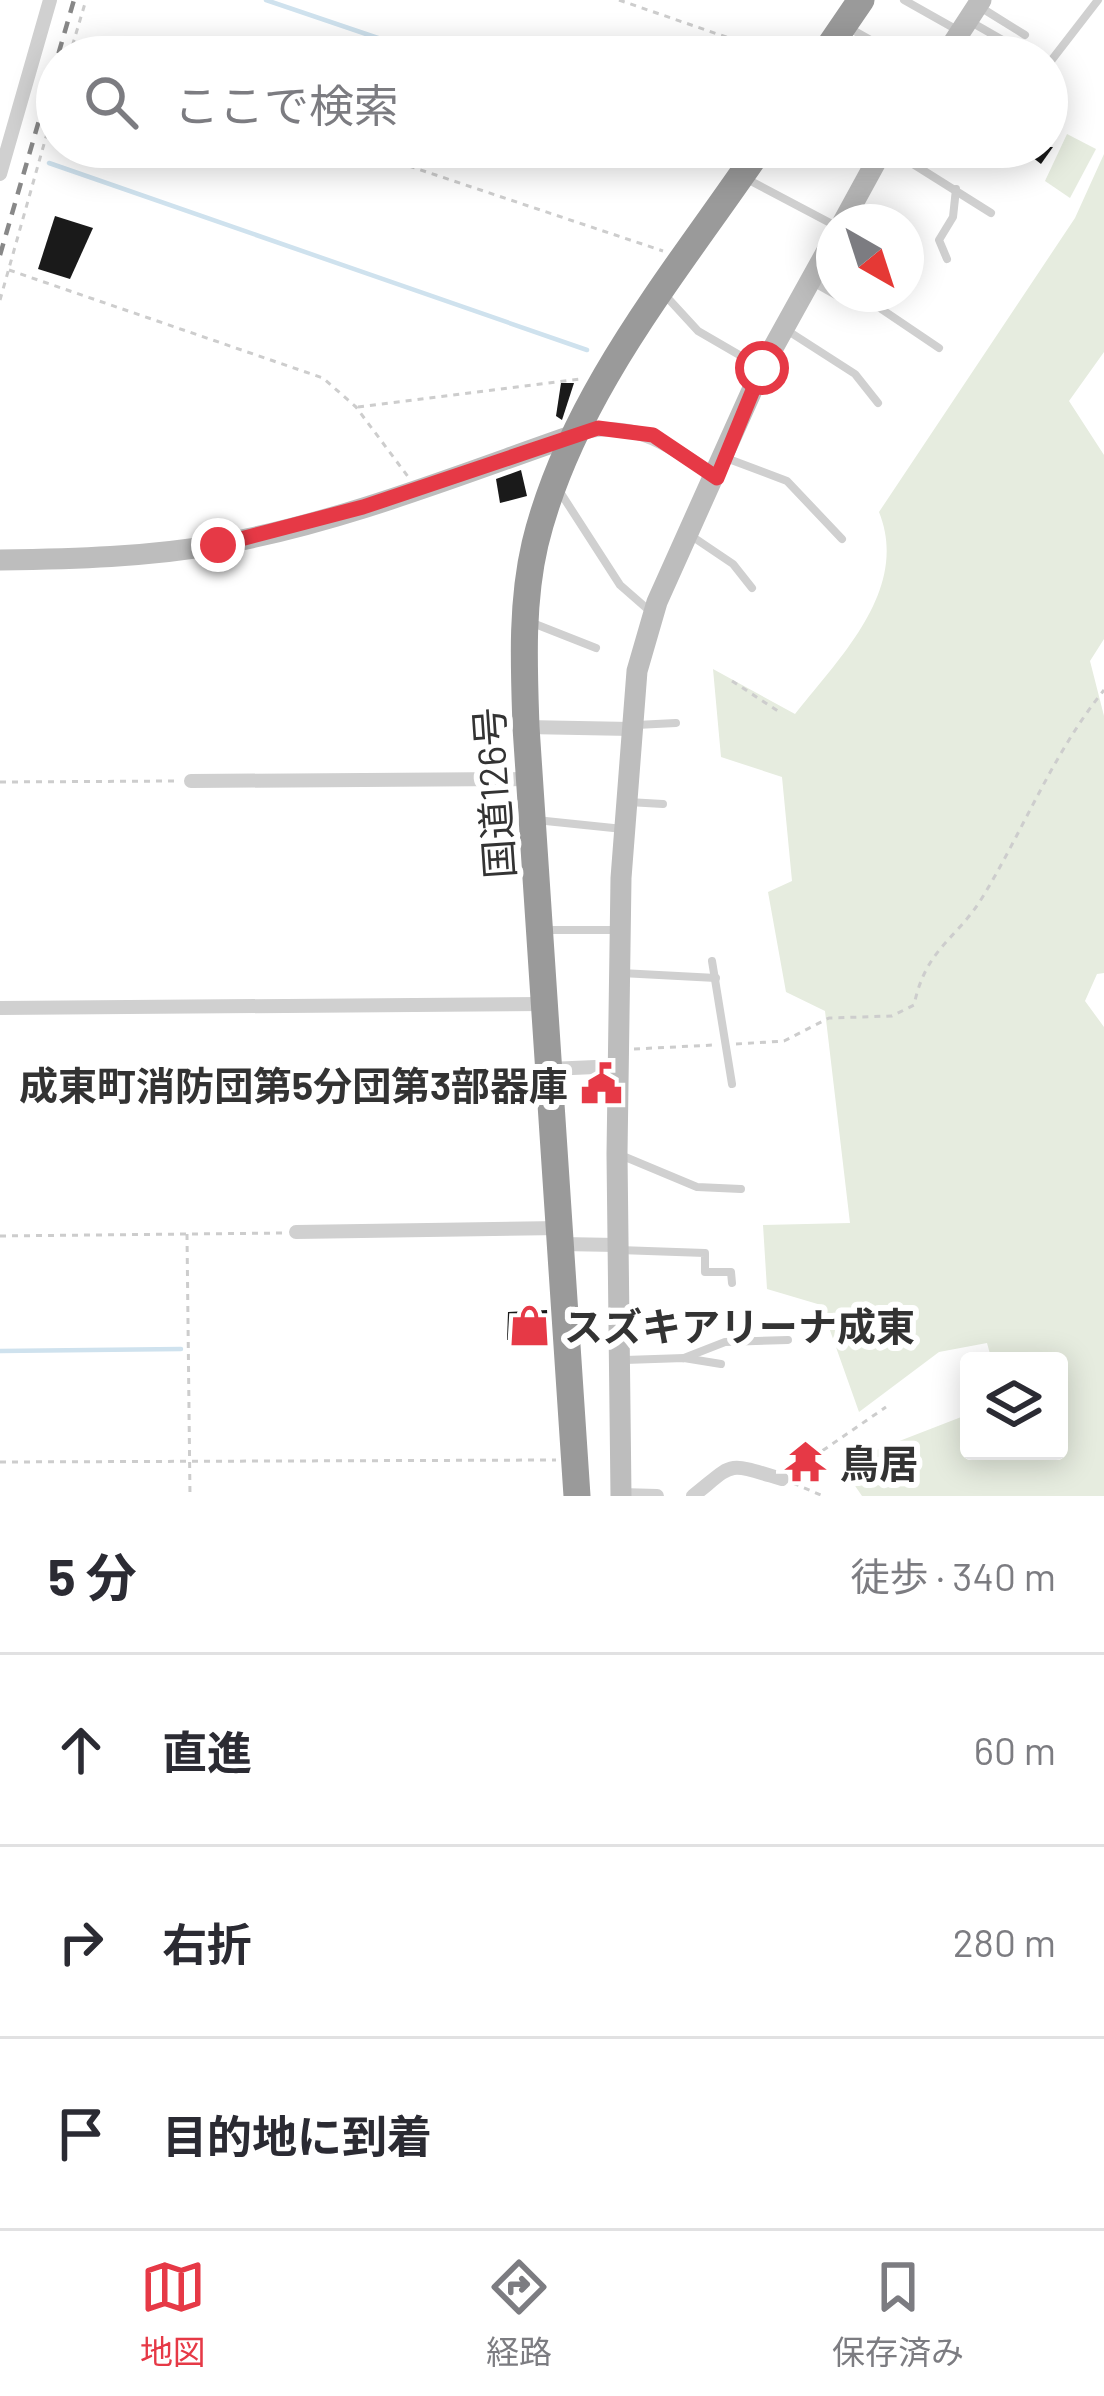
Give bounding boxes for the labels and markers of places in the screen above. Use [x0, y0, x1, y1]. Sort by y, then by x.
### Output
place label: 成東町消防団第5分団第3部器庫 [19, 1061, 568, 1108]
public building icon: 成東町消防団第5分団第3部器庫 [579, 1061, 625, 1107]
shop icon: スズキアリーナ成東 [507, 1302, 553, 1348]
place label: スズキアリーナ成東 [564, 1302, 915, 1349]
temple icon: 鳥居 [783, 1439, 829, 1485]
place label: 鳥居 [840, 1439, 918, 1486]

